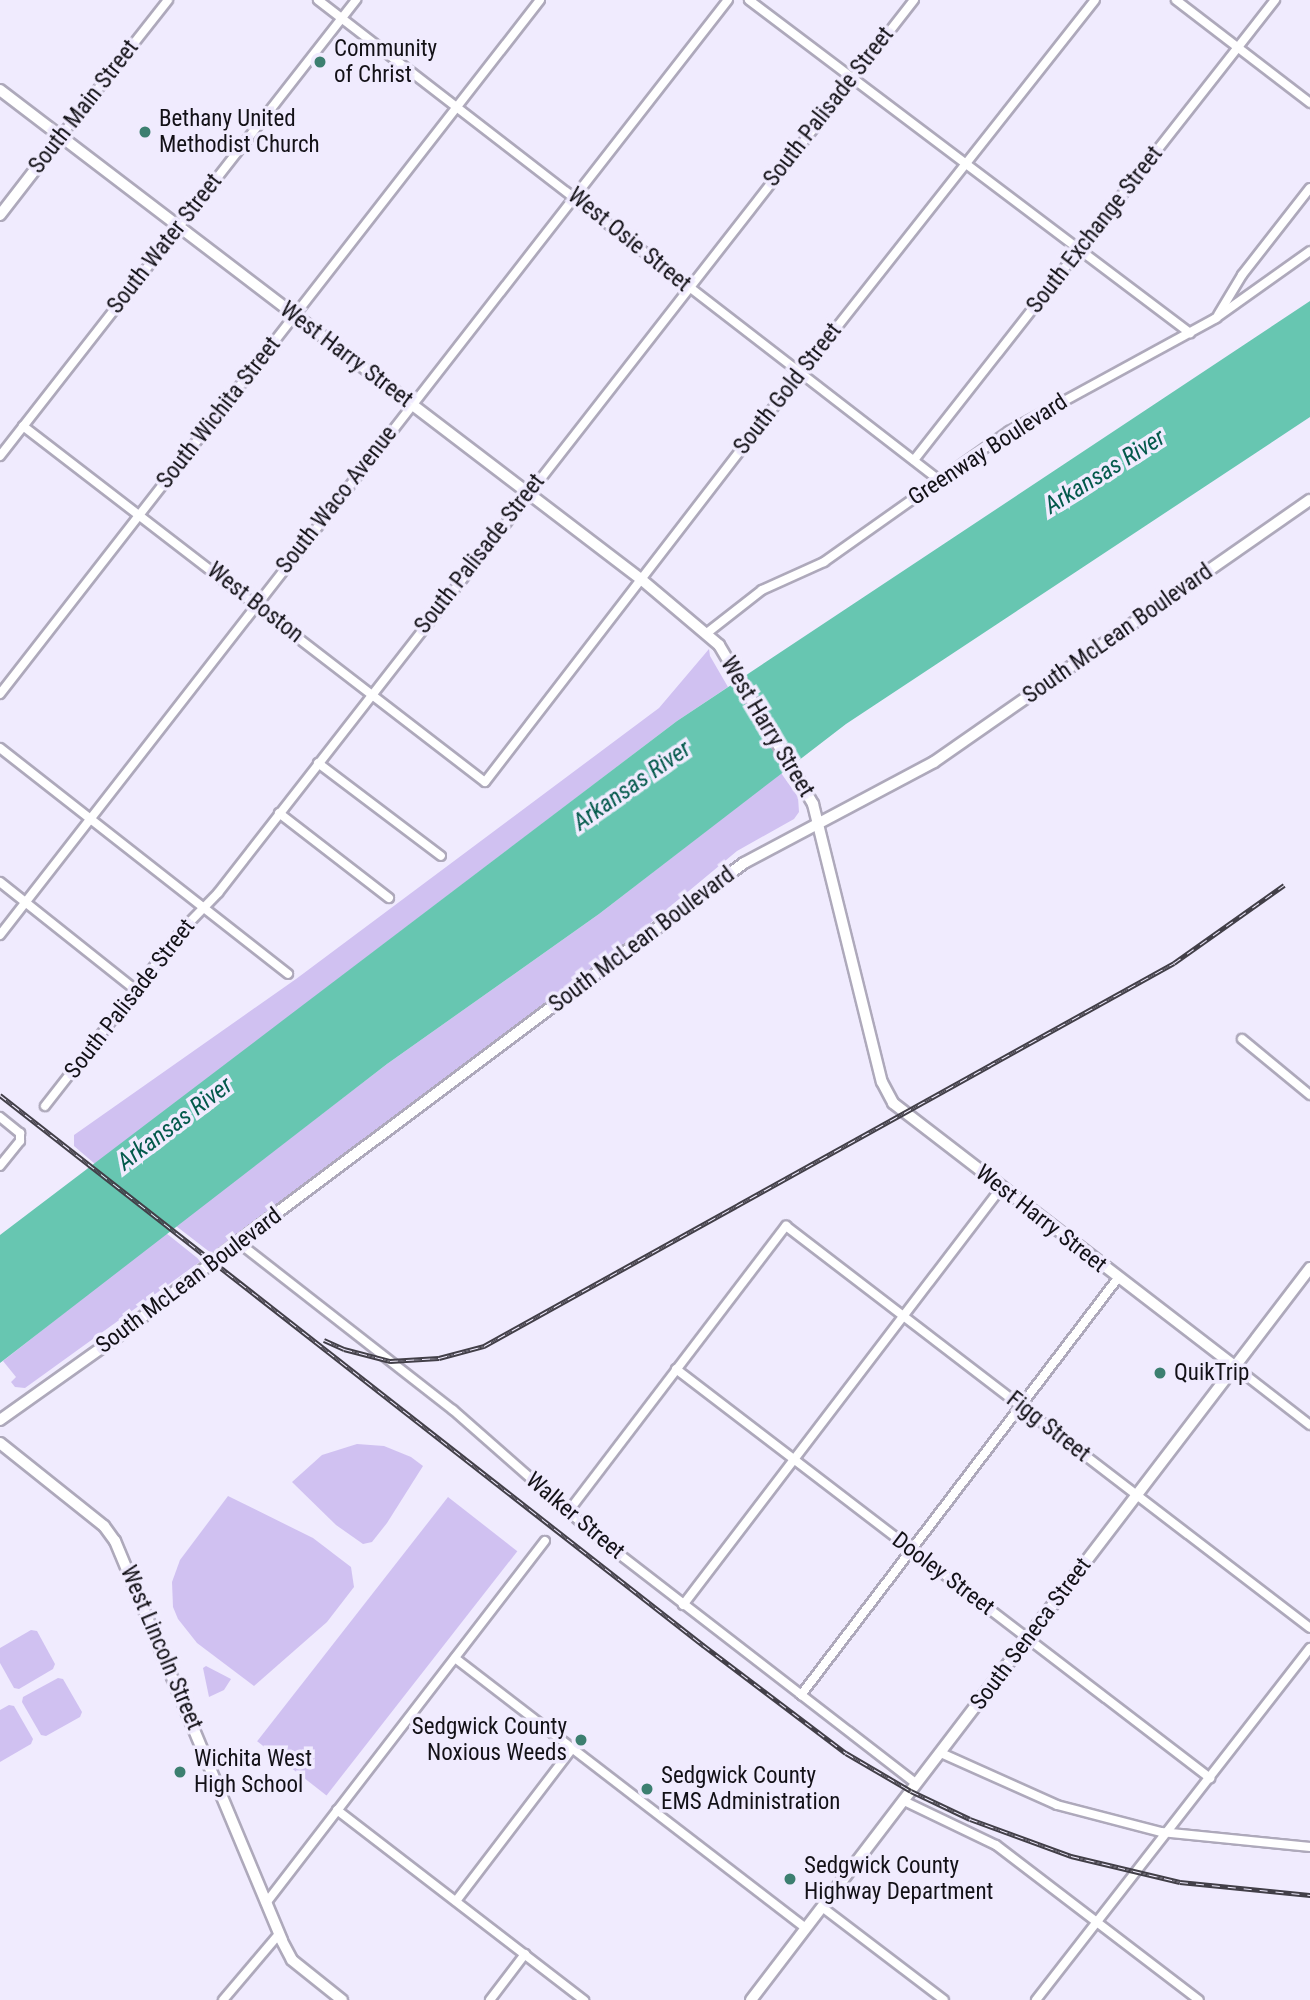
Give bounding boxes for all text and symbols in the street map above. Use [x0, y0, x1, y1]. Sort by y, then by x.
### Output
street label: South Palisade Street [758, 22, 900, 192]
street label: South Main Street [23, 35, 145, 179]
place label: Community of Christ [334, 35, 437, 89]
marker: Community of Christ [312, 54, 328, 70]
place label: Bethany United Methodist Church [159, 105, 320, 159]
marker: Bethany United Methodist Church [137, 124, 153, 140]
street label: South Exchange Street [1021, 141, 1169, 319]
street label: South Water Street [102, 169, 228, 319]
street label: West Osie Street [562, 182, 696, 298]
street label: West Harry Street [274, 296, 418, 414]
street label: South Gold Street [728, 318, 848, 460]
street label: South Wichita Street [151, 332, 287, 494]
street label: Greenway Boulevard [903, 388, 1073, 512]
street label: South Waco Avenue [271, 421, 403, 579]
water label: Arkansas River [1039, 424, 1171, 520]
street label: South Palisade Street [409, 469, 551, 639]
street label: West Boston [201, 557, 309, 649]
street label: South McLean Boulevard [1018, 558, 1218, 710]
street label: West Harry Street [714, 652, 820, 802]
water label: Arkansas River [568, 735, 696, 837]
street label: South McLean Boulevard [544, 861, 740, 1019]
street label: South Palisade Street [59, 914, 201, 1084]
water label: Arkansas River [112, 1071, 238, 1177]
street label: West Harry Street [970, 1159, 1112, 1279]
street label: South McLean Boulevard [91, 1202, 287, 1360]
place label: QuikTrip [1174, 1359, 1249, 1387]
marker: QuikTrip [1152, 1365, 1168, 1381]
street label: Figg Street [1001, 1386, 1095, 1468]
street label: Walker Street [520, 1467, 630, 1565]
street label: Dooley Street [886, 1527, 1000, 1621]
street label: South Seneca Street [965, 1553, 1097, 1715]
street label: West Lincoln Street [114, 1562, 208, 1734]
place label: Sedgwick County Noxious Weeds [412, 1713, 567, 1767]
marker: Sedgwick County Noxious Weeds [573, 1732, 589, 1748]
place label: Wichita West High School [194, 1745, 312, 1799]
place label: Sedgwick County EMS Administration [661, 1762, 840, 1816]
marker: Wichita West High School [172, 1764, 188, 1780]
marker: Sedgwick County EMS Administration [639, 1781, 655, 1797]
place label: Sedgwick County Highway Department [804, 1852, 993, 1906]
marker: Sedgwick County Highway Department [782, 1871, 798, 1887]

